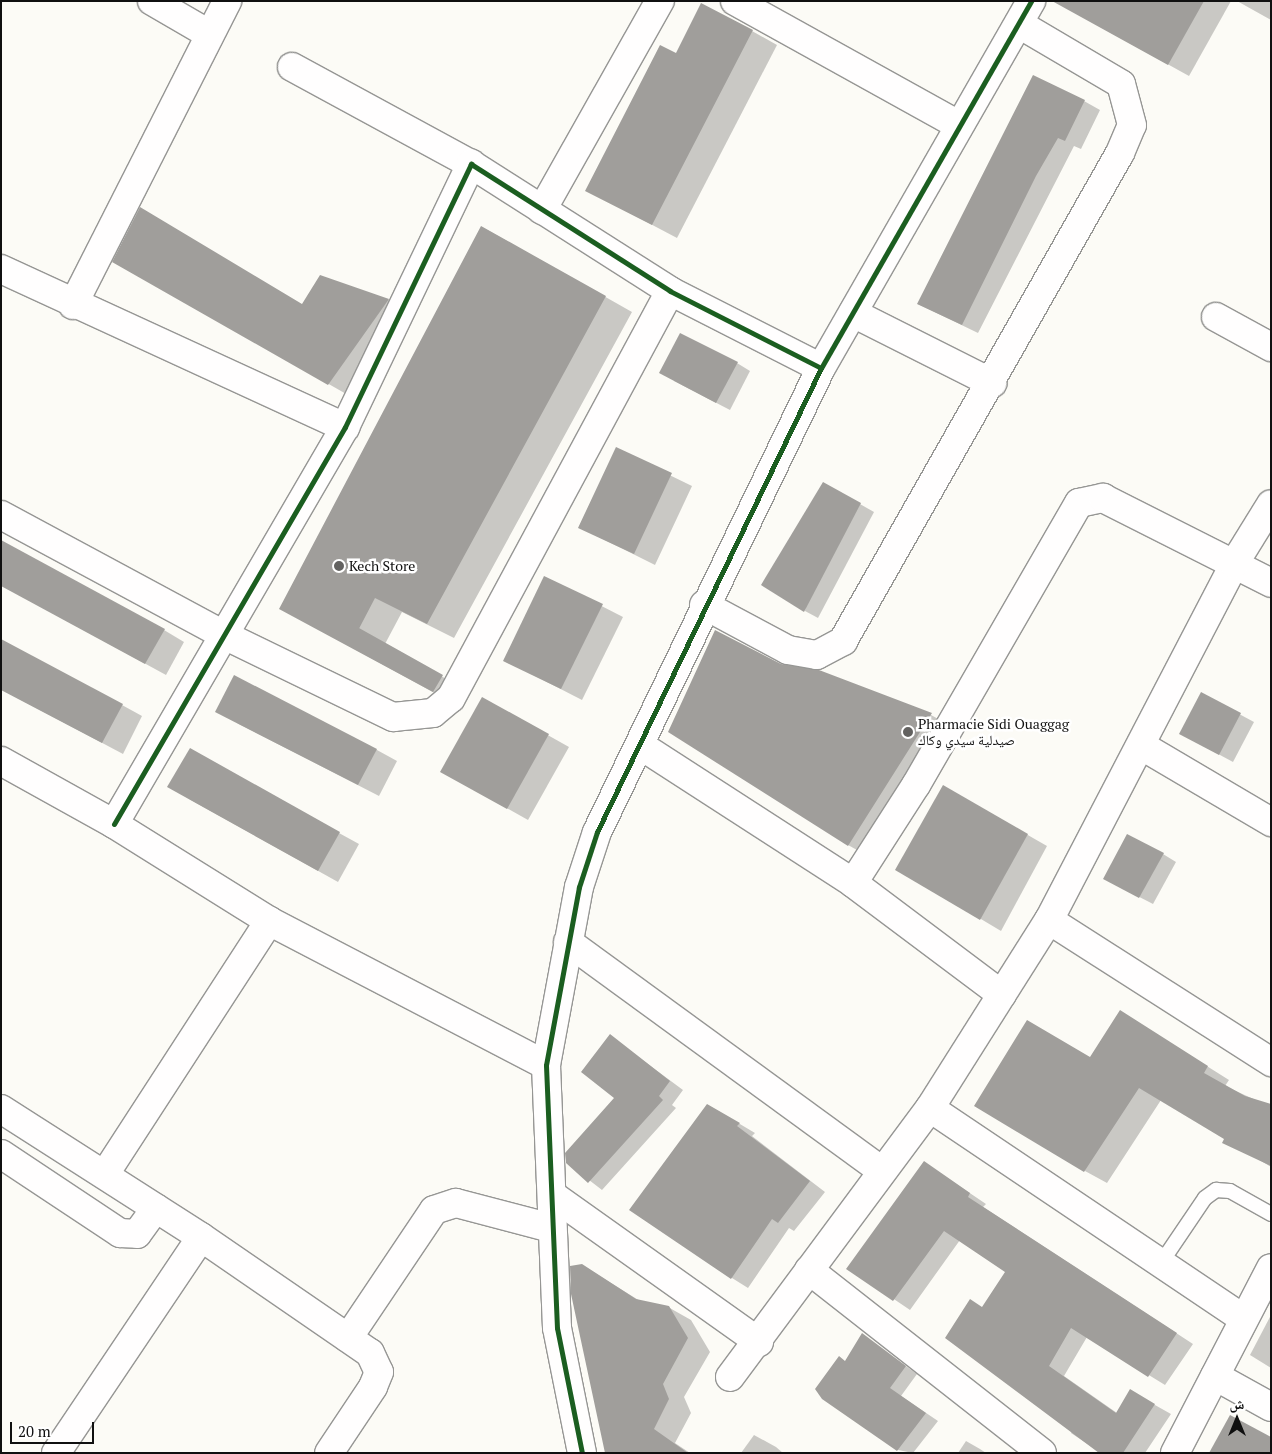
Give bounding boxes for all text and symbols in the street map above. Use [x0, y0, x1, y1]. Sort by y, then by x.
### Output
place label: Kech Store [349, 558, 415, 574]
marker: Kech Store [333, 560, 345, 572]
place label: Pharmacie Sidi Ouaggag صيدلية سيدي وكاك [918, 716, 1069, 749]
marker: Pharmacie Sidi Ouaggag صيدلية سيدي وكاك [902, 726, 914, 738]
north arrow [1212, 1394, 1262, 1444]
text: ش [1230, 1394, 1244, 1413]
scale bar [12, 1412, 96, 1444]
text: 20 m [18, 1421, 51, 1441]

